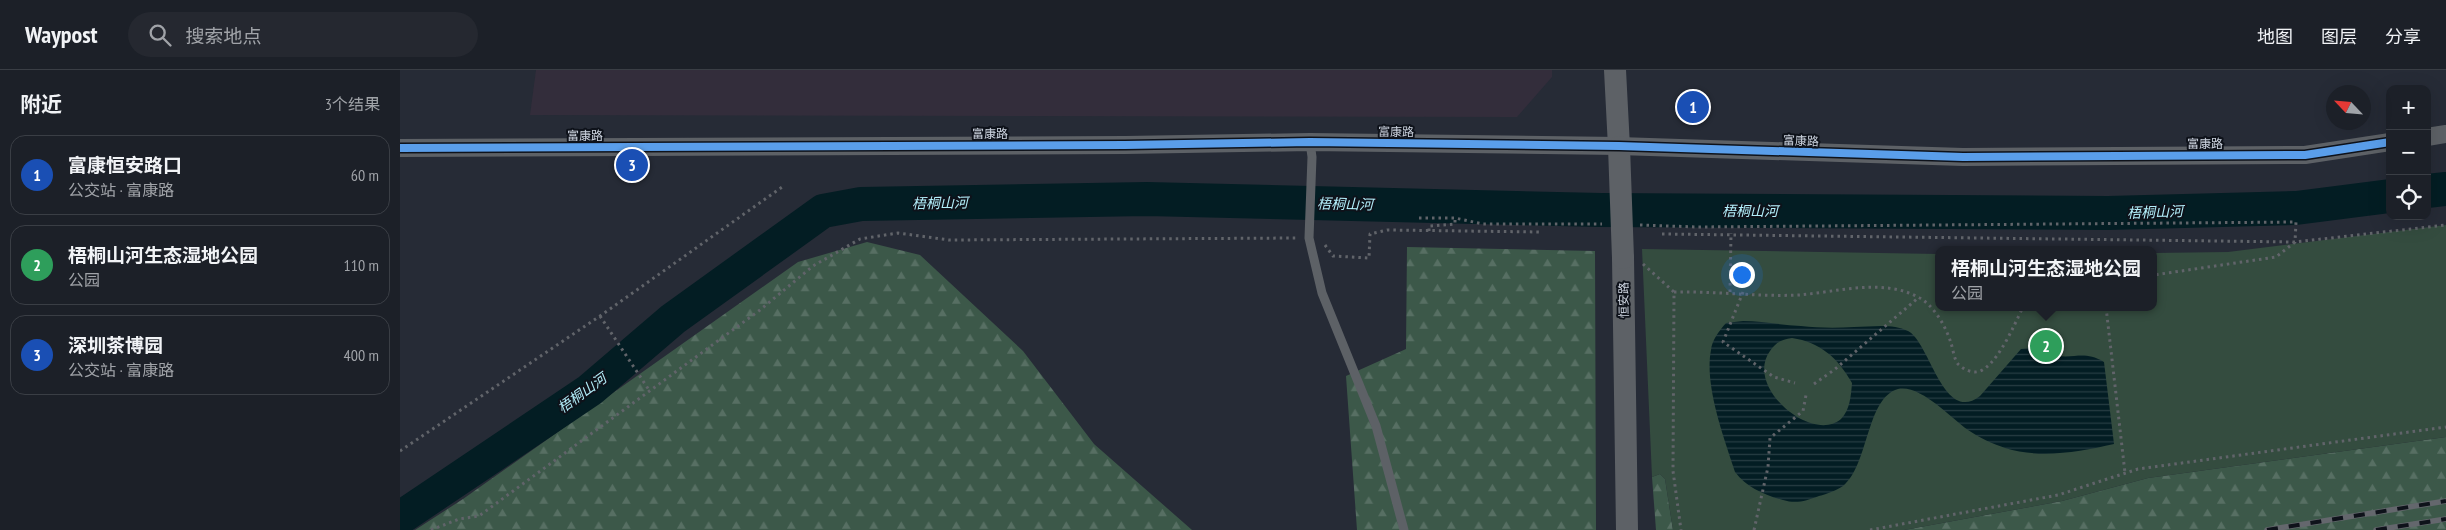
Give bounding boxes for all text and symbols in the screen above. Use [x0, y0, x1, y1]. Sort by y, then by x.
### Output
search box [128, 12, 478, 57]
text: Waypost [25, 19, 98, 50]
icon: search [146, 21, 174, 49]
text: 搜索地点 [186, 24, 262, 48]
text: 地图 [2257, 25, 2293, 48]
text: 图层 [2321, 25, 2357, 48]
text: 分享 [2385, 25, 2421, 48]
north arrow [2326, 85, 2371, 130]
map controls [2386, 85, 2431, 220]
button: + [2386, 85, 2431, 130]
pin: 1 [1677, 88, 1709, 126]
text: 附近 [20, 91, 62, 118]
text: 3个结果 [325, 94, 380, 114]
street label: 富康路 [1378, 124, 1414, 139]
street label: 富康路 [972, 126, 1008, 141]
street label: 富康路 [567, 128, 603, 143]
button: − [2386, 130, 2431, 175]
street label: 富康路 [1783, 132, 1819, 149]
street label: 富康路 [2187, 136, 2223, 151]
pin: 3 [616, 146, 648, 184]
text: 富康恒安路口 [68, 153, 182, 177]
text: 1 [33, 165, 41, 185]
text: 60 m [351, 165, 379, 185]
button: locate [2386, 175, 2431, 220]
text: 公交站 · 富康路 [68, 180, 174, 200]
water label: 梧桐山河 [912, 193, 971, 212]
water label: 梧桐山河 [1317, 195, 1376, 214]
water label: 梧桐山河 [1722, 202, 1781, 220]
water label: 梧桐山河 [2127, 202, 2186, 222]
text: 梧桐山河生态湿地公园 [68, 243, 258, 267]
popup [1935, 246, 2157, 311]
text: 2 [33, 255, 41, 275]
text: 110 m [344, 255, 379, 275]
text: 梧桐山河生态湿地公园 [1951, 256, 2141, 280]
your location [1729, 262, 1755, 288]
text: 公园 [68, 270, 100, 290]
street label: 恒安路 [1616, 282, 1631, 318]
text: 公园 [1951, 283, 1983, 303]
pin: 2 [2030, 327, 2062, 365]
text: 深圳茶博园 [68, 333, 163, 357]
text: 3 [33, 345, 41, 365]
text: 400 m [344, 345, 379, 365]
text: 公交站 · 富康路 [68, 360, 174, 380]
water label: 梧桐山河 [554, 367, 612, 417]

